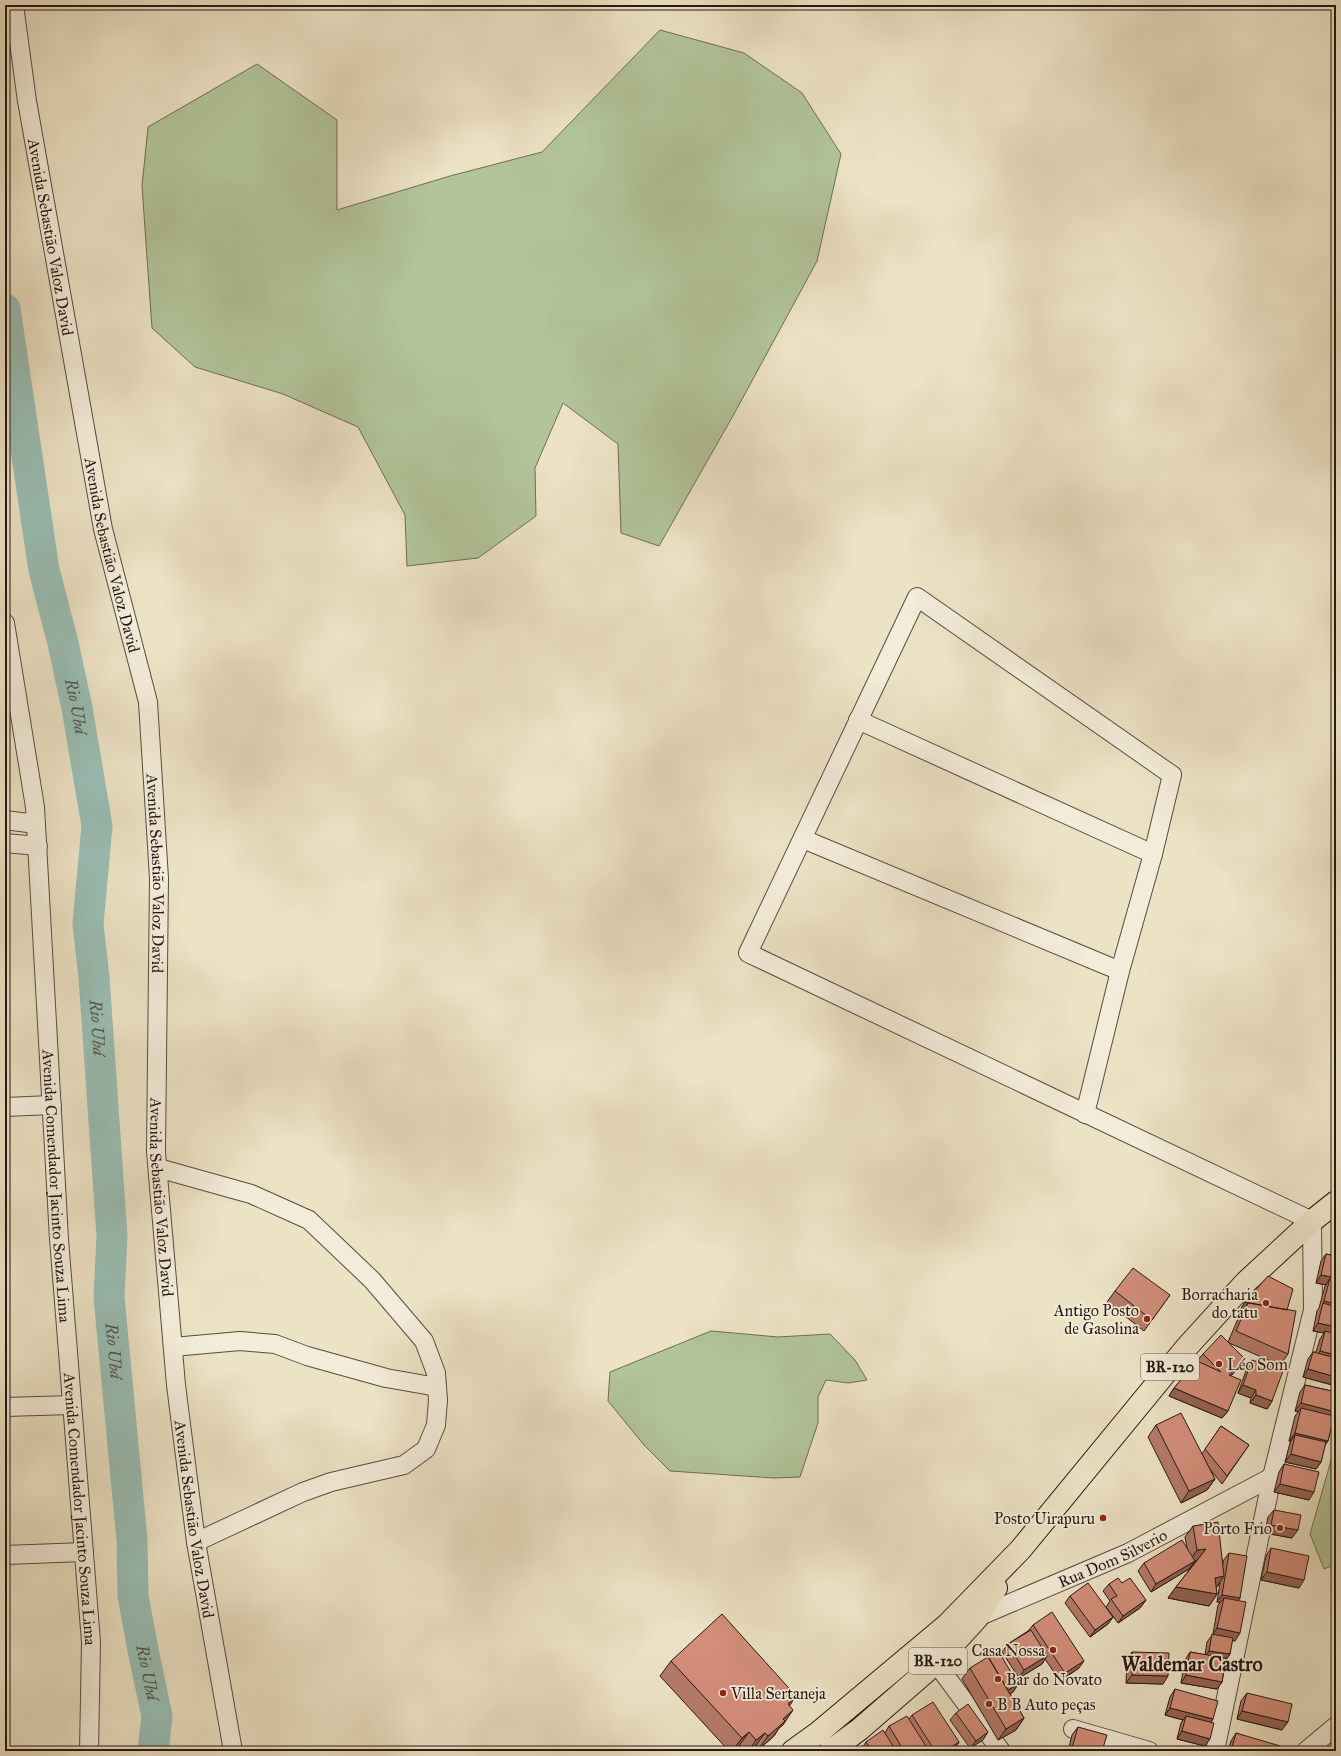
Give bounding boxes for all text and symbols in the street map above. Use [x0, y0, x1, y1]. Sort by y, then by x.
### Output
street label: Avenida Sebastião Valoz David [24, 136, 78, 337]
street label: Avenida Sebastião Valoz David [81, 455, 144, 655]
water label: Rio Ubá [60, 676, 92, 738]
street label: Avenida Sebastião Valoz David [143, 772, 169, 973]
water label: Rio Ubá [85, 998, 110, 1058]
street label: Avenida Comendador Jacinto Souza Lima [39, 1048, 75, 1323]
street label: Avenida Sebastião Valoz David [146, 1096, 178, 1297]
place label: Borracharia do tatu [1181, 1285, 1258, 1322]
marker: Borracharia do tatu [1261, 1298, 1271, 1308]
place label: Antigo Posto de Gasolina [1053, 1301, 1139, 1338]
marker: Antigo Posto de Gasolina [1142, 1314, 1152, 1324]
water label: Rio Ubá [101, 1321, 127, 1382]
road number: BR-120 [1141, 1354, 1199, 1380]
place label: Léo Som [1227, 1355, 1288, 1374]
marker: Léo Som [1214, 1359, 1224, 1369]
street label: Avenida Comendador Jacinto Souza Lima [60, 1371, 101, 1646]
street label: Avenida Sebastião Valoz David [171, 1418, 219, 1619]
place label: Posto Uirapuru [994, 1509, 1095, 1528]
marker: Posto Uirapuru [1098, 1513, 1108, 1523]
place label: Porto Frio [1203, 1519, 1272, 1538]
marker: Porto Frio [1275, 1523, 1285, 1533]
street label: Rua Dom Silverio [1055, 1525, 1170, 1591]
place label: Casa Nossa [971, 1641, 1045, 1660]
water label: Rio Ubá [132, 1642, 164, 1704]
marker: Casa Nossa [1048, 1645, 1058, 1655]
road number: BR-120 [909, 1648, 967, 1674]
district label: Waldemar Castro [1121, 1652, 1263, 1676]
place label: Bar do Novato [1006, 1670, 1102, 1689]
marker: Bar do Novato [993, 1674, 1003, 1684]
place label: Villa Sertaneja [730, 1684, 826, 1703]
marker: Villa Sertaneja [718, 1688, 728, 1698]
place label: B B Auto peças [997, 1695, 1096, 1714]
marker: B B Auto peças [984, 1699, 994, 1709]

